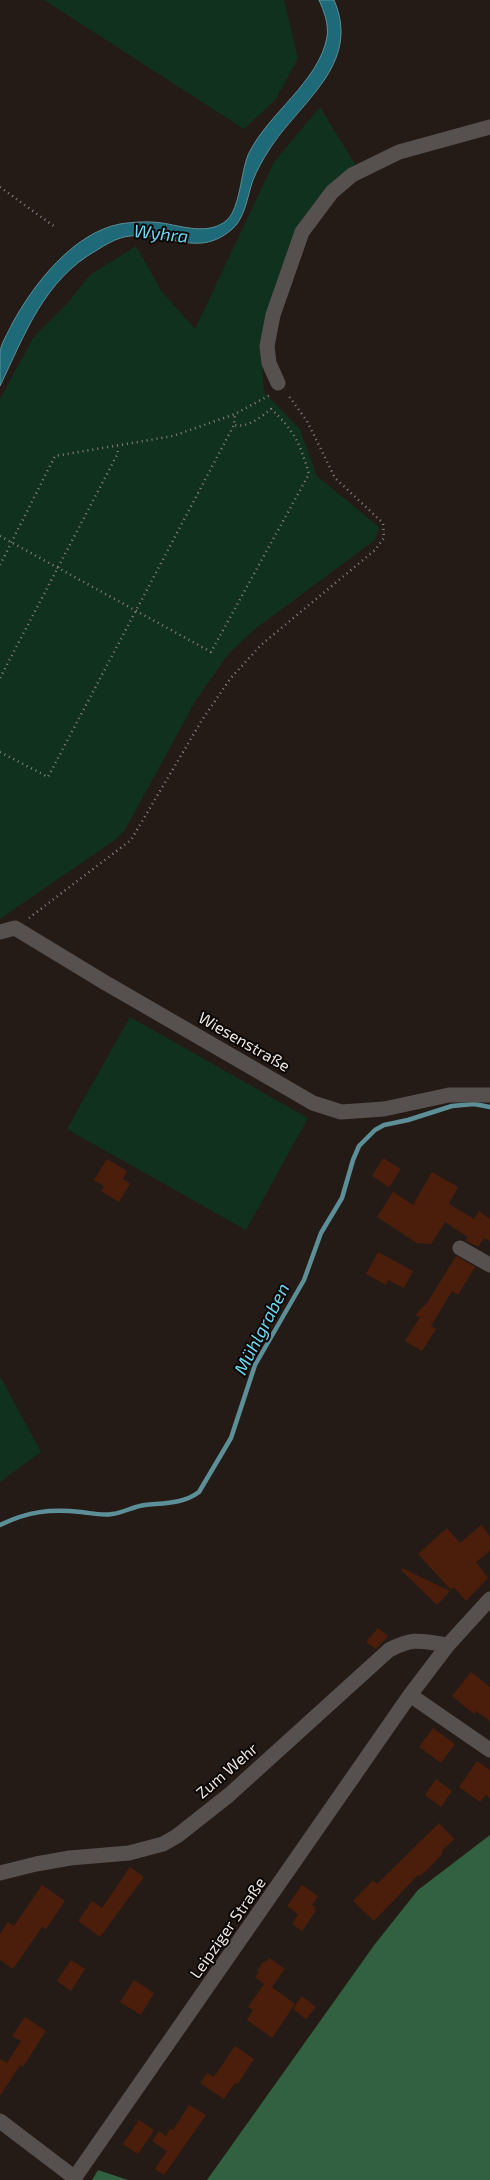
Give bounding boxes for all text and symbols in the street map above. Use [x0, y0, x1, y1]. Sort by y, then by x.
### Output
water label: Wyhra [133, 220, 189, 248]
street label: Wiesenstraße [195, 1008, 293, 1076]
water label: Mühlgraben [230, 1280, 294, 1378]
street label: Zum Wehr [192, 1739, 262, 1803]
street label: Leipziger Straße [186, 1874, 270, 1982]

